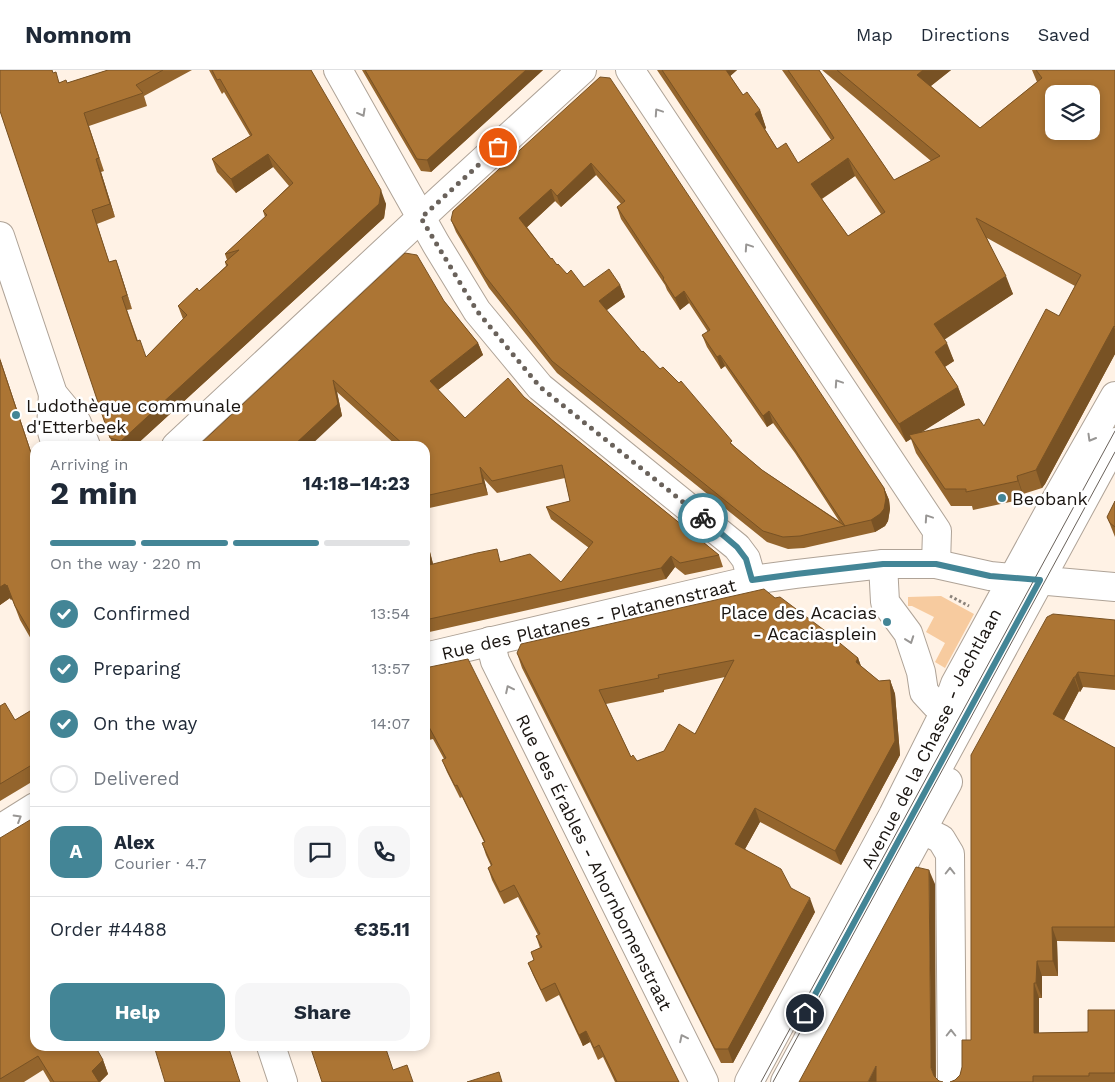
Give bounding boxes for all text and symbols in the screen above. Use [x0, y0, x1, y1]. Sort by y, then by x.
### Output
text: Nomnom [25, 21, 132, 49]
text: Map [856, 24, 893, 45]
text: Directions [921, 24, 1010, 45]
text: Saved [1038, 24, 1090, 45]
map controls [1045, 85, 1100, 140]
button: layers [1045, 85, 1100, 140]
one-way arrow [355, 107, 365, 116]
one-way arrow [655, 108, 664, 118]
pin [477, 126, 519, 168]
icon: bag [484, 133, 512, 161]
one-way arrow [745, 244, 754, 253]
one-way arrow [835, 379, 844, 388]
place label: Ludothèque communale d'Etterbeek [26, 395, 241, 437]
marker: Ludothèque communale d'Etterbeek [10, 409, 22, 421]
one-way arrow [1087, 433, 1097, 442]
text: Arriving in [50, 455, 128, 474]
text: 14:18–14:23 [303, 472, 410, 495]
text: 2 min [50, 474, 138, 512]
place label: Beobank [1012, 488, 1088, 509]
marker: Beobank [996, 492, 1008, 504]
courier [678, 493, 728, 543]
icon: bike [689, 504, 717, 532]
one-way arrow [925, 514, 934, 524]
text: On the way · 220 m [50, 554, 201, 573]
street label: Rue des Platanes - Platanenstraat [439, 574, 738, 663]
icon: check [50, 600, 78, 628]
text: Confirmed [93, 602, 190, 625]
place label: Place des Acacias - Acaciasplein [721, 602, 877, 644]
text: 13:54 [371, 604, 410, 623]
street label: Avenue de la Chasse - Jachtlaan [856, 604, 1005, 872]
marker: Place des Acacias - Acaciasplein [881, 616, 893, 628]
one-way arrow [904, 635, 914, 644]
icon: check [50, 655, 78, 683]
text: Preparing [93, 657, 180, 680]
text: 13:57 [371, 659, 410, 678]
one-way arrow [505, 685, 515, 694]
icon: check [50, 710, 78, 738]
street label: Rue des Érables - Ahornbomenstraat [512, 710, 677, 1014]
text: On the way [93, 712, 197, 735]
text: 14:07 [371, 714, 410, 733]
text: Delivered [93, 767, 180, 790]
one-way arrow [12, 814, 21, 824]
button: chat [294, 826, 346, 878]
button: phone [358, 826, 410, 878]
text: Alex [114, 831, 155, 854]
text: A [70, 840, 82, 863]
text: Courier · 4.7 [114, 854, 207, 873]
one-way arrow [945, 867, 955, 874]
text: Order #4488 [50, 918, 167, 941]
text: €35.11 [354, 918, 410, 941]
button: Help [50, 983, 225, 1041]
button: Share [235, 983, 410, 1041]
pin [784, 992, 826, 1034]
icon: home [791, 999, 819, 1027]
one-way arrow [946, 1029, 956, 1037]
one-way arrow [679, 1034, 689, 1043]

